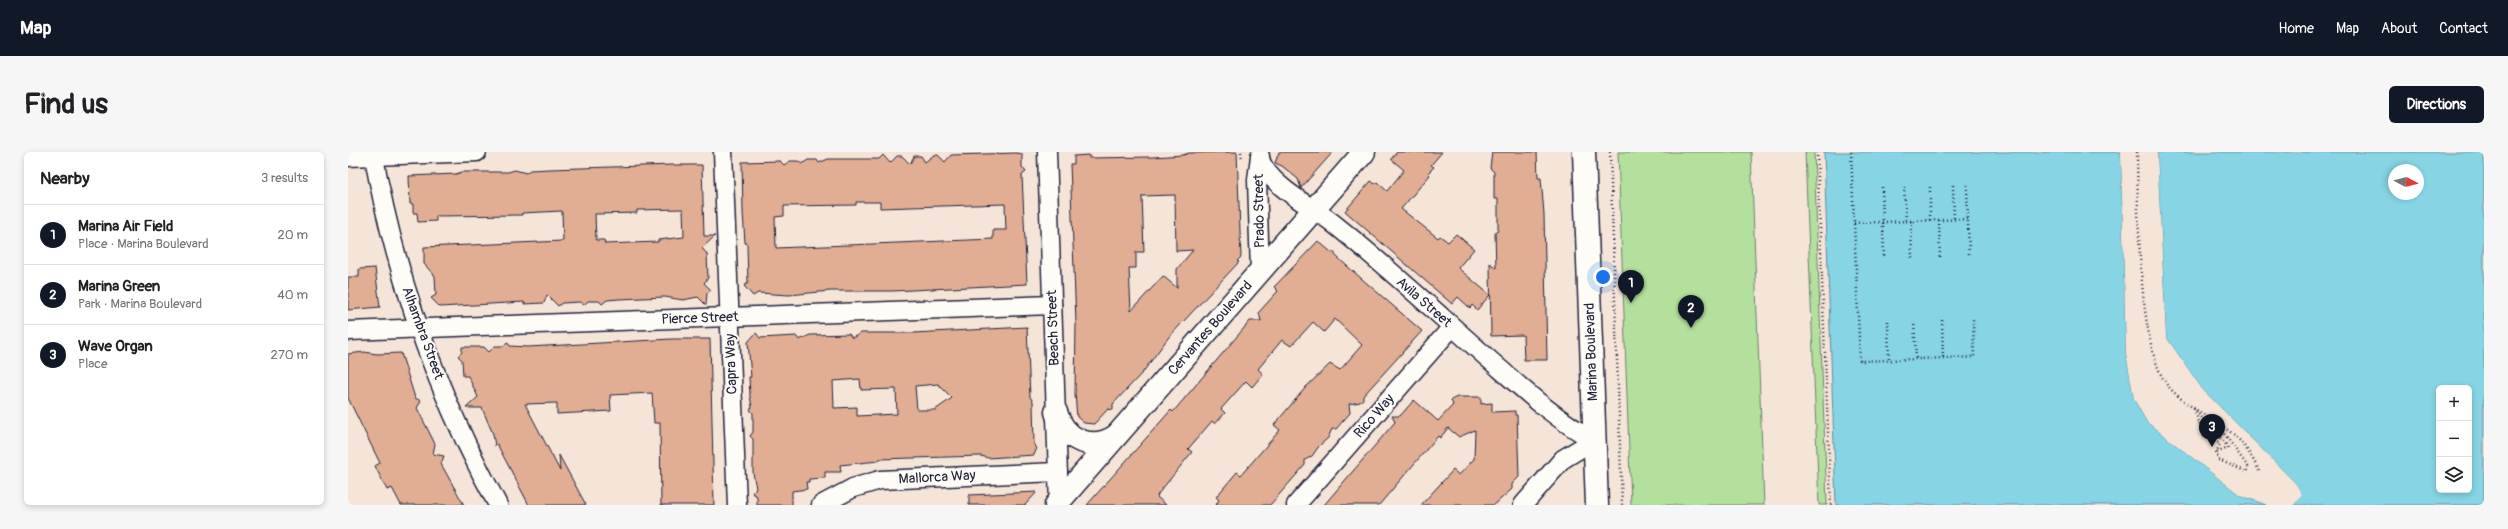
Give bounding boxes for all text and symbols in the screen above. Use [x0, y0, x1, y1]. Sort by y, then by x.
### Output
text: Map [20, 16, 51, 40]
text: Home [2279, 20, 2314, 37]
text: Map [2336, 20, 2359, 37]
text: About [2381, 20, 2417, 37]
text: Contact [2439, 20, 2488, 37]
button: Directions [2389, 86, 2484, 123]
text: Find us [24, 87, 108, 122]
north arrow [2388, 164, 2424, 200]
text: Nearby [40, 168, 89, 189]
text: 3 results [261, 170, 308, 186]
street label: Prado Street [1250, 173, 1268, 248]
text: Marina Air Field [78, 217, 173, 236]
text: 1 [50, 227, 56, 243]
text: 20 m [277, 227, 308, 243]
text: Place · Marina Boulevard [78, 236, 209, 252]
your location [1593, 267, 1613, 287]
pin: 1 [1618, 270, 1644, 303]
street label: Avila Street [1393, 273, 1455, 331]
text: Marina Green [78, 277, 160, 296]
street label: Cervantes Boulevard [1164, 277, 1256, 379]
street label: Alhambra Street [398, 284, 448, 382]
text: 2 [49, 287, 57, 303]
text: 40 m [277, 287, 308, 303]
street label: Beach Street [1043, 289, 1063, 366]
pin: 2 [1678, 295, 1704, 328]
text: Park · Marina Boulevard [78, 296, 202, 312]
street label: Marina Boulevard [1581, 302, 1601, 402]
street label: Pierce Street [661, 308, 739, 328]
street label: Capra Way [721, 333, 741, 395]
text: Wave Organ [78, 337, 153, 356]
text: 3 [49, 347, 57, 363]
text: 270 m [271, 347, 308, 363]
text: Place [78, 356, 107, 372]
map controls [2436, 385, 2472, 493]
button: + [2436, 385, 2472, 421]
street label: Rico Way [1350, 391, 1398, 441]
pin: 3 [2199, 414, 2225, 447]
button: − [2436, 421, 2472, 457]
button: layers [2436, 457, 2472, 493]
street label: Mallorca Way [898, 466, 976, 488]

